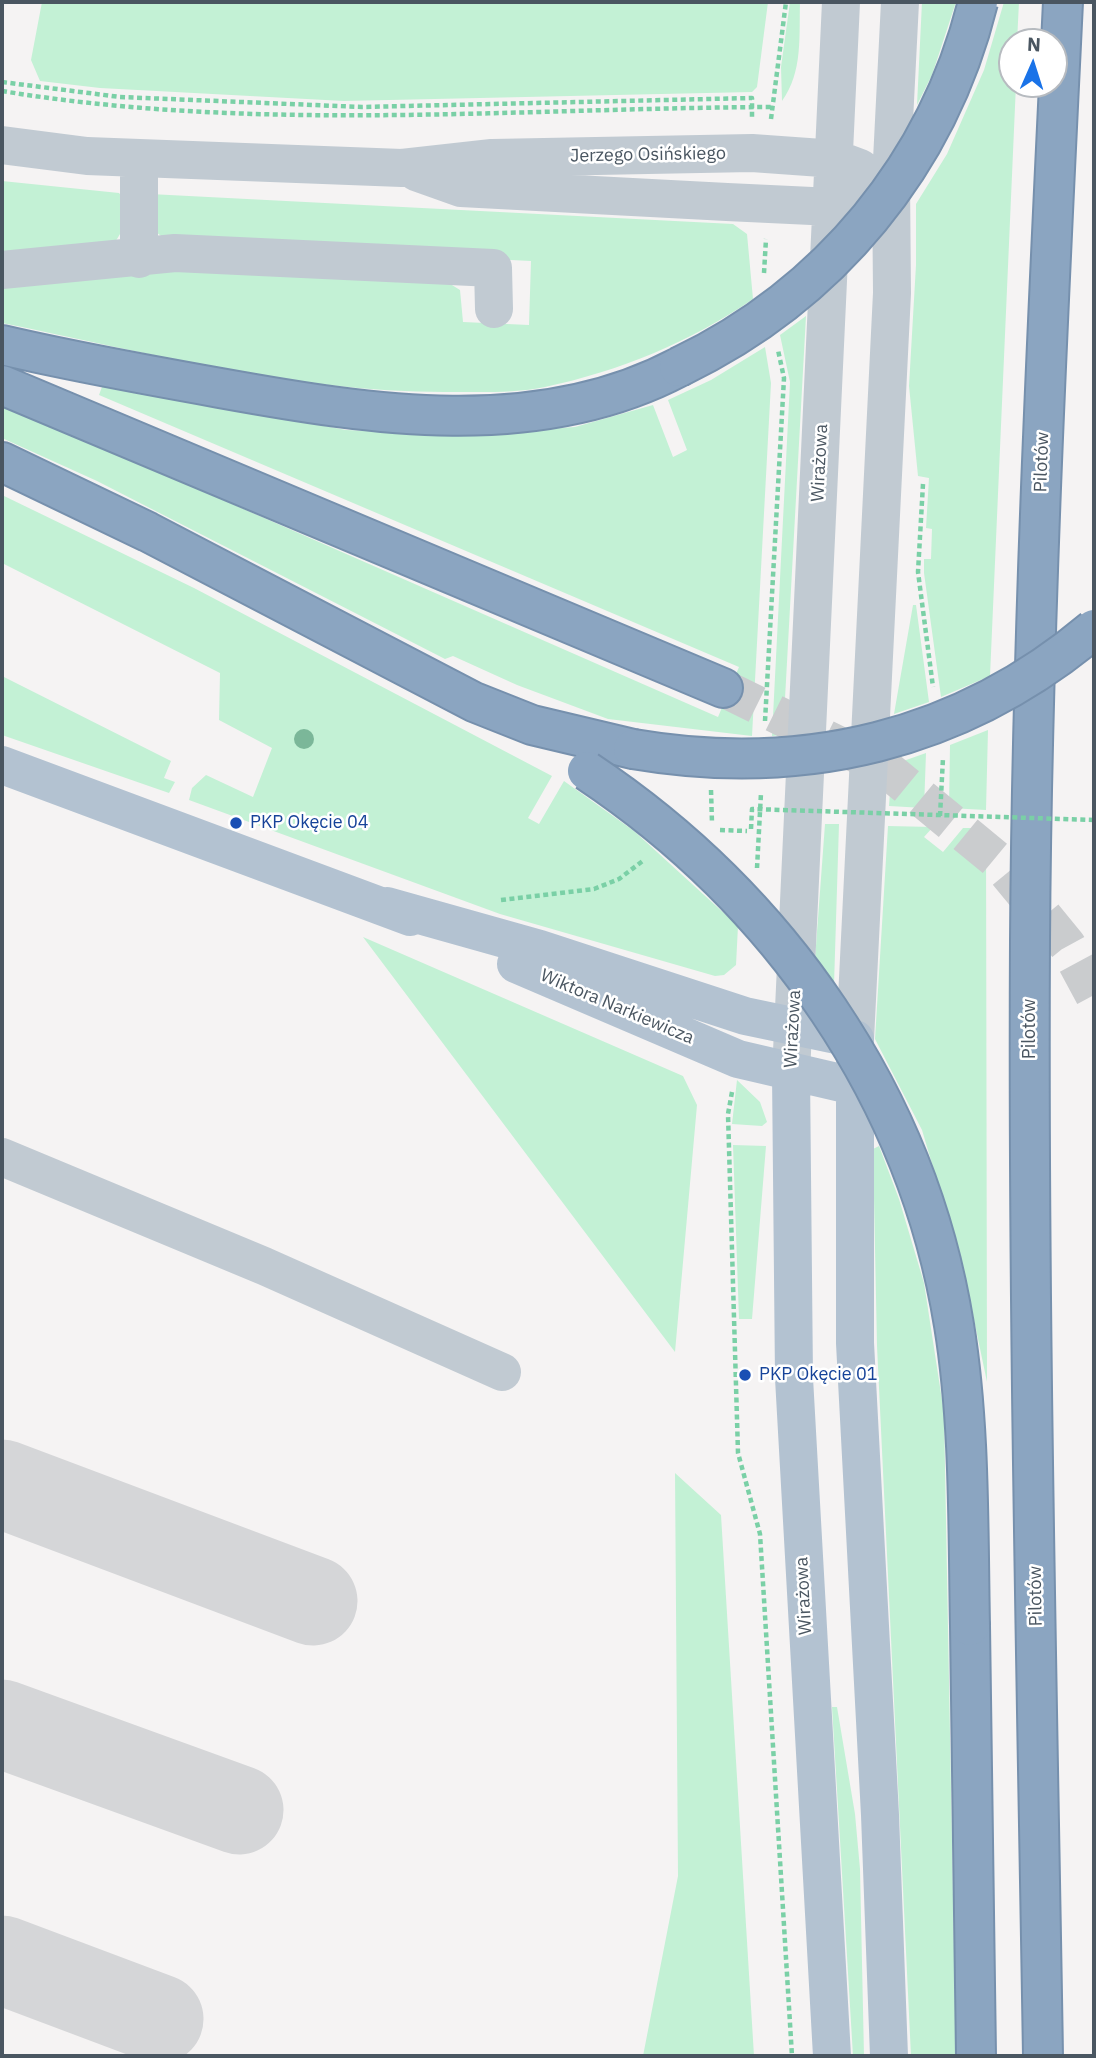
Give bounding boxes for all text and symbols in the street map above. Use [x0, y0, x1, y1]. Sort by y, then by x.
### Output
north arrow [998, 28, 1068, 98]
text: N [1026, 32, 1041, 56]
street label: Jerzego Osińskiego [570, 143, 726, 167]
street label: Wirażowa [807, 423, 833, 503]
street label: Pilotów [1030, 431, 1054, 493]
place label: PKP Okęcie 04 [250, 812, 369, 834]
marker: PKP Okęcie 04 [228, 815, 244, 831]
street label: Wiktora Narkiewicza [537, 965, 697, 1049]
street label: Wirażowa [780, 989, 806, 1069]
street label: Pilotów [1019, 999, 1041, 1059]
place label: PKP Okęcie 01 [759, 1364, 878, 1386]
marker: PKP Okęcie 01 [737, 1367, 753, 1383]
street label: Wirażowa [791, 1556, 817, 1636]
street label: Pilotów [1025, 1566, 1047, 1626]

